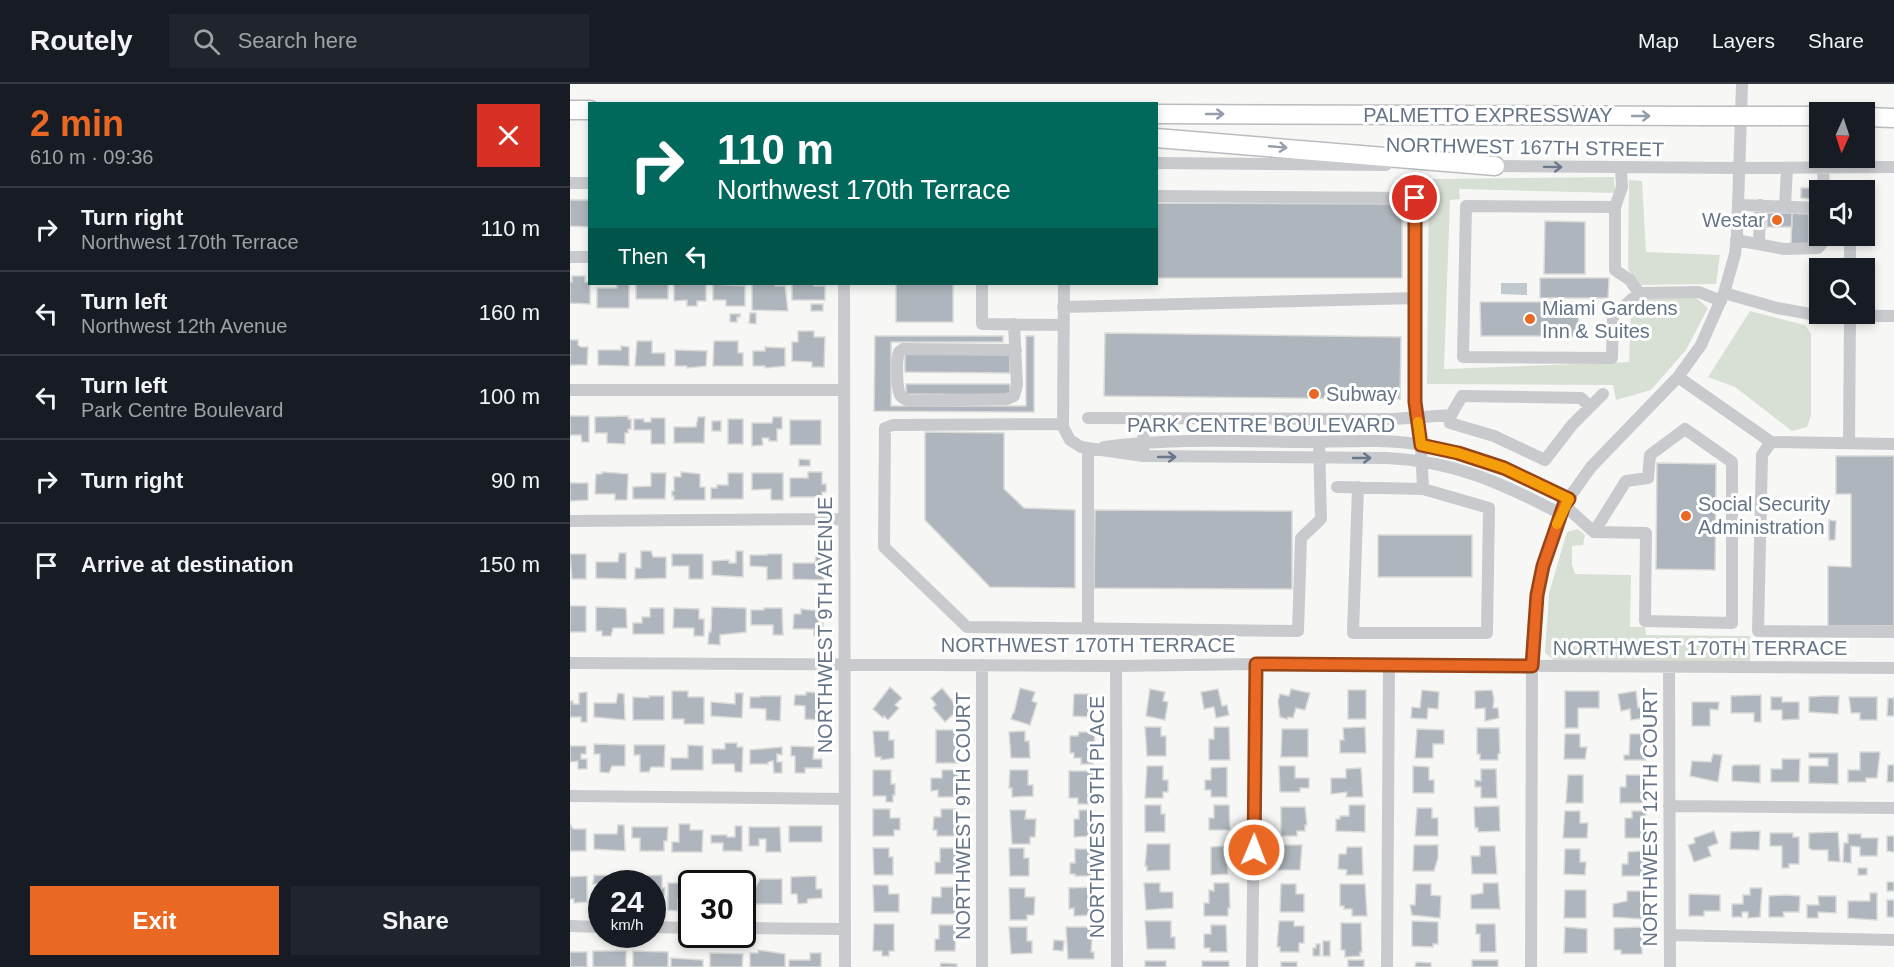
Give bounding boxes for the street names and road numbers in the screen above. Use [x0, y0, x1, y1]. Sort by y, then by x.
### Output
street label: PALMETTO EXPRESSWAY [1363, 104, 1613, 126]
street label: NORTHWEST 167TH STREET [1386, 134, 1664, 160]
street label: PARK CENTRE BOULEVARD [1127, 414, 1395, 436]
street label: NORTHWEST 9TH AVENUE [814, 497, 836, 753]
street label: NORTHWEST 170TH TERRACE [941, 634, 1235, 656]
street label: NORTHWEST 170TH TERRACE [1553, 637, 1847, 659]
street label: NORTHWEST 12TH COURT [1639, 688, 1661, 946]
street label: NORTHWEST 9TH COURT [952, 692, 974, 940]
street label: NORTHWEST 9TH PLACE [1086, 696, 1108, 938]

